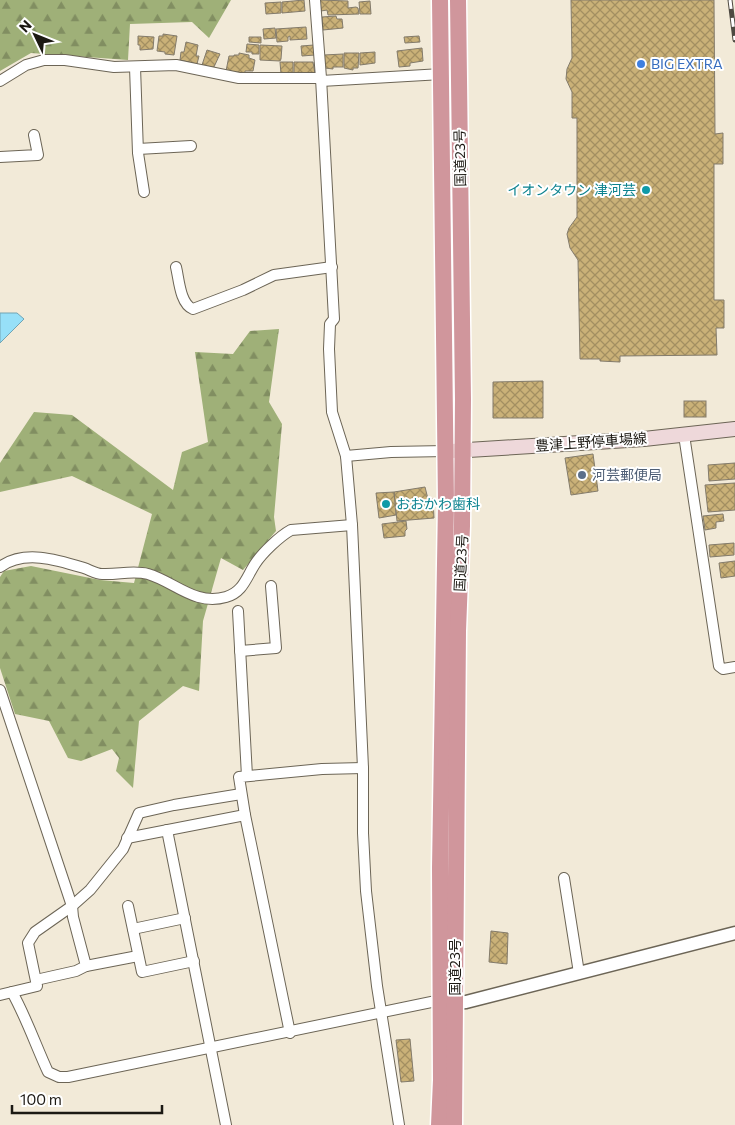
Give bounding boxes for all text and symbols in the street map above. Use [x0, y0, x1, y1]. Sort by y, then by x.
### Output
north arrow [10, 10, 60, 60]
text: N [15, 16, 35, 35]
place label: BIG EXTRA [651, 55, 723, 72]
marker: BIG EXTRA [635, 58, 647, 70]
street label: 国道23号 [450, 129, 469, 187]
place label: イオンタウン 津河芸 [507, 181, 636, 198]
marker: イオンタウン 津河芸 [640, 184, 652, 196]
street label: 豊津上野停車場線 [535, 429, 647, 454]
place label: 河芸郵便局 [592, 466, 662, 483]
marker: 河芸郵便局 [576, 469, 588, 481]
place label: おおかわ歯科 [396, 495, 480, 512]
marker: おおかわ歯科 [380, 498, 392, 510]
street label: 国道23号 [451, 534, 471, 592]
street label: 国道23号 [446, 938, 463, 996]
scale bar [12, 1082, 162, 1114]
text: 100 m [20, 1090, 62, 1108]

